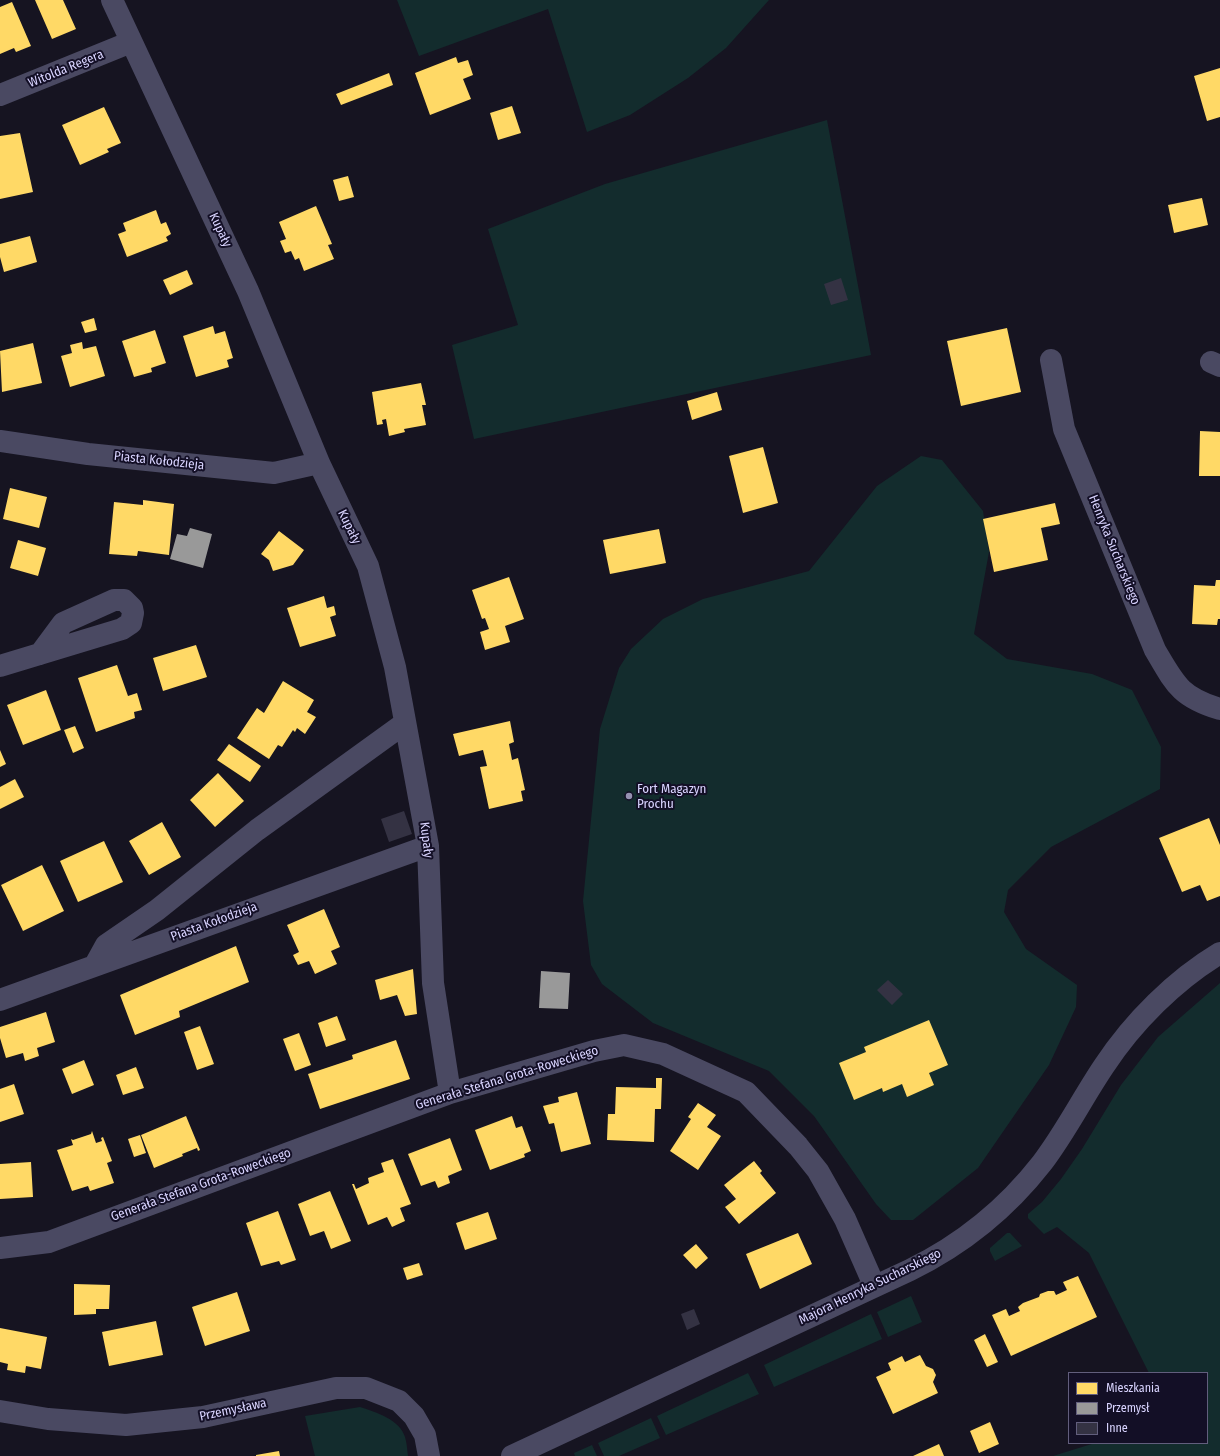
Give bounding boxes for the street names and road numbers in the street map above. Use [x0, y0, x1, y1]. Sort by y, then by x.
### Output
street label: Witolda Regera [26, 47, 106, 91]
street label: Kupały [205, 210, 235, 250]
street label: Piasta Kołodzieja [113, 448, 205, 474]
street label: Henryka Sucharskiego [1085, 493, 1143, 607]
street label: Kupały [334, 507, 364, 547]
street label: Kupały [416, 821, 436, 859]
street label: Piasta Kołodzieja [169, 899, 259, 945]
street label: Generała Stefana Grota-Roweckiego [414, 1043, 600, 1113]
street label: Generała Stefana Grota-Roweckiego [109, 1145, 293, 1225]
street label: Majora Henryka Sucharskiego [796, 1246, 944, 1328]
street label: Przemysława [198, 1395, 268, 1425]

